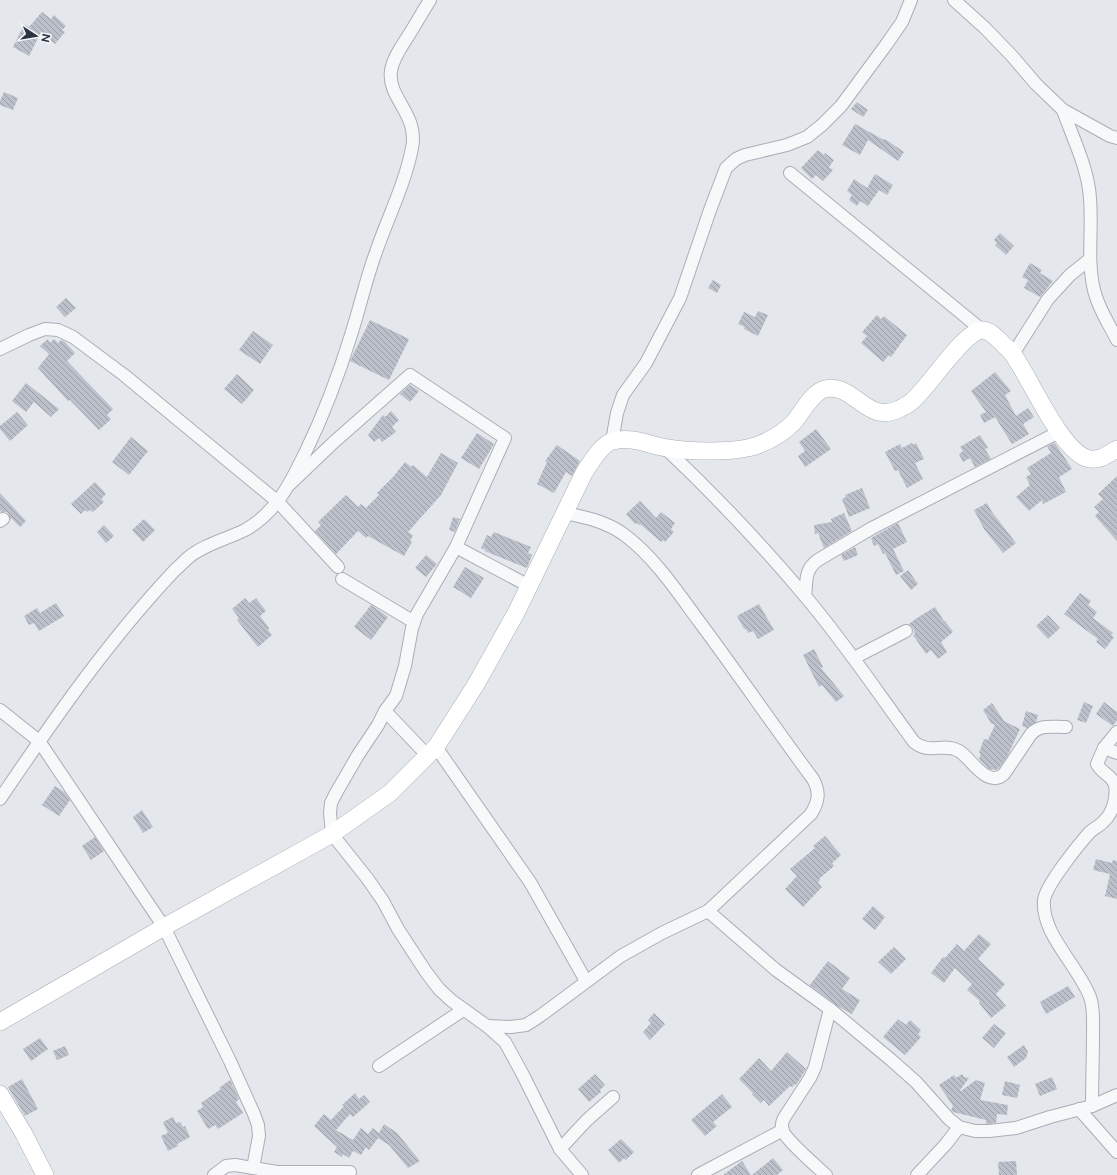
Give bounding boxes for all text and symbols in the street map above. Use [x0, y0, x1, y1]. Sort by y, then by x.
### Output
north arrow [16, 16, 56, 56]
text: N [39, 33, 53, 44]

